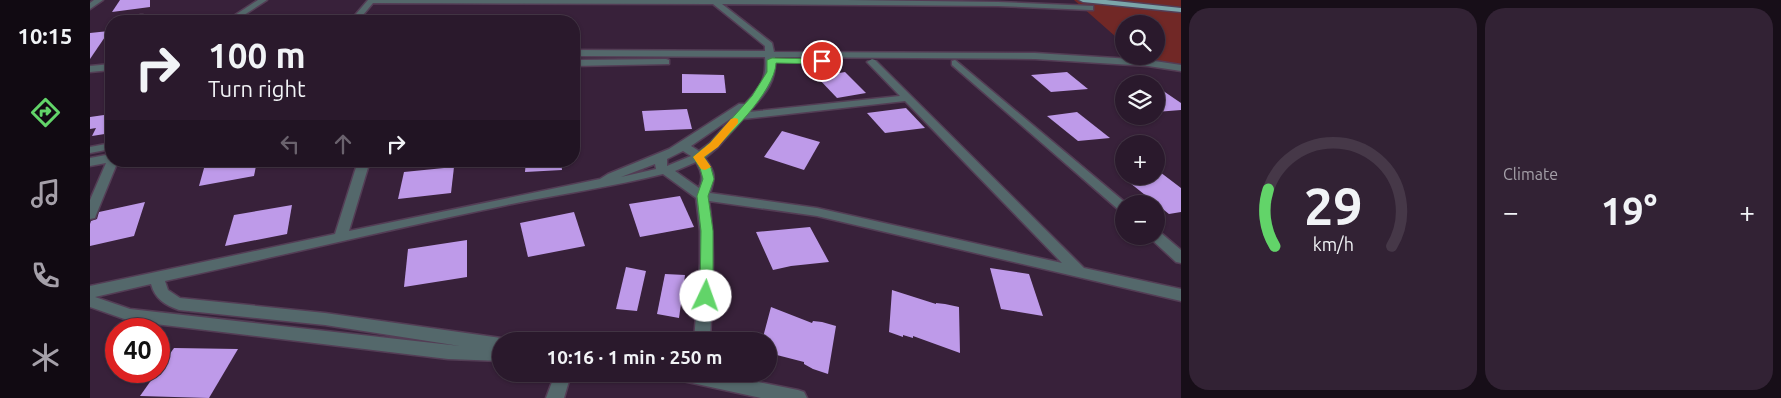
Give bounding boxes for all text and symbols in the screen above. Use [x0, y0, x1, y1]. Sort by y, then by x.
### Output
map controls [1115, 15, 1165, 245]
button: search [1115, 15, 1165, 65]
text: 10:15 [17, 23, 73, 48]
icon: right [125, 35, 190, 100]
text: 100 m [208, 35, 306, 75]
pin [801, 40, 843, 82]
icon: arrive [808, 47, 836, 75]
button: layers [1115, 75, 1165, 125]
text: Turn right [208, 76, 306, 101]
icon: directions [28, 95, 63, 130]
icon: left [276, 130, 304, 158]
icon: ahead [329, 130, 357, 158]
icon: right [382, 130, 410, 158]
button: + [1115, 135, 1165, 185]
text: Climate [1503, 165, 1558, 183]
icon: music [28, 176, 63, 211]
text: 29 [1304, 177, 1362, 235]
text: 19° [1601, 190, 1657, 232]
button: − [1115, 195, 1165, 245]
text: − [1503, 196, 1519, 227]
text: + [1739, 196, 1755, 227]
text: km/h [1312, 234, 1354, 254]
icon: phone [28, 258, 63, 293]
position arrow [679, 269, 731, 321]
speed limit sign: 40 [105, 318, 170, 383]
icon: climate [28, 340, 63, 375]
text: 10:16 · 1 min · 250 m [547, 346, 722, 368]

